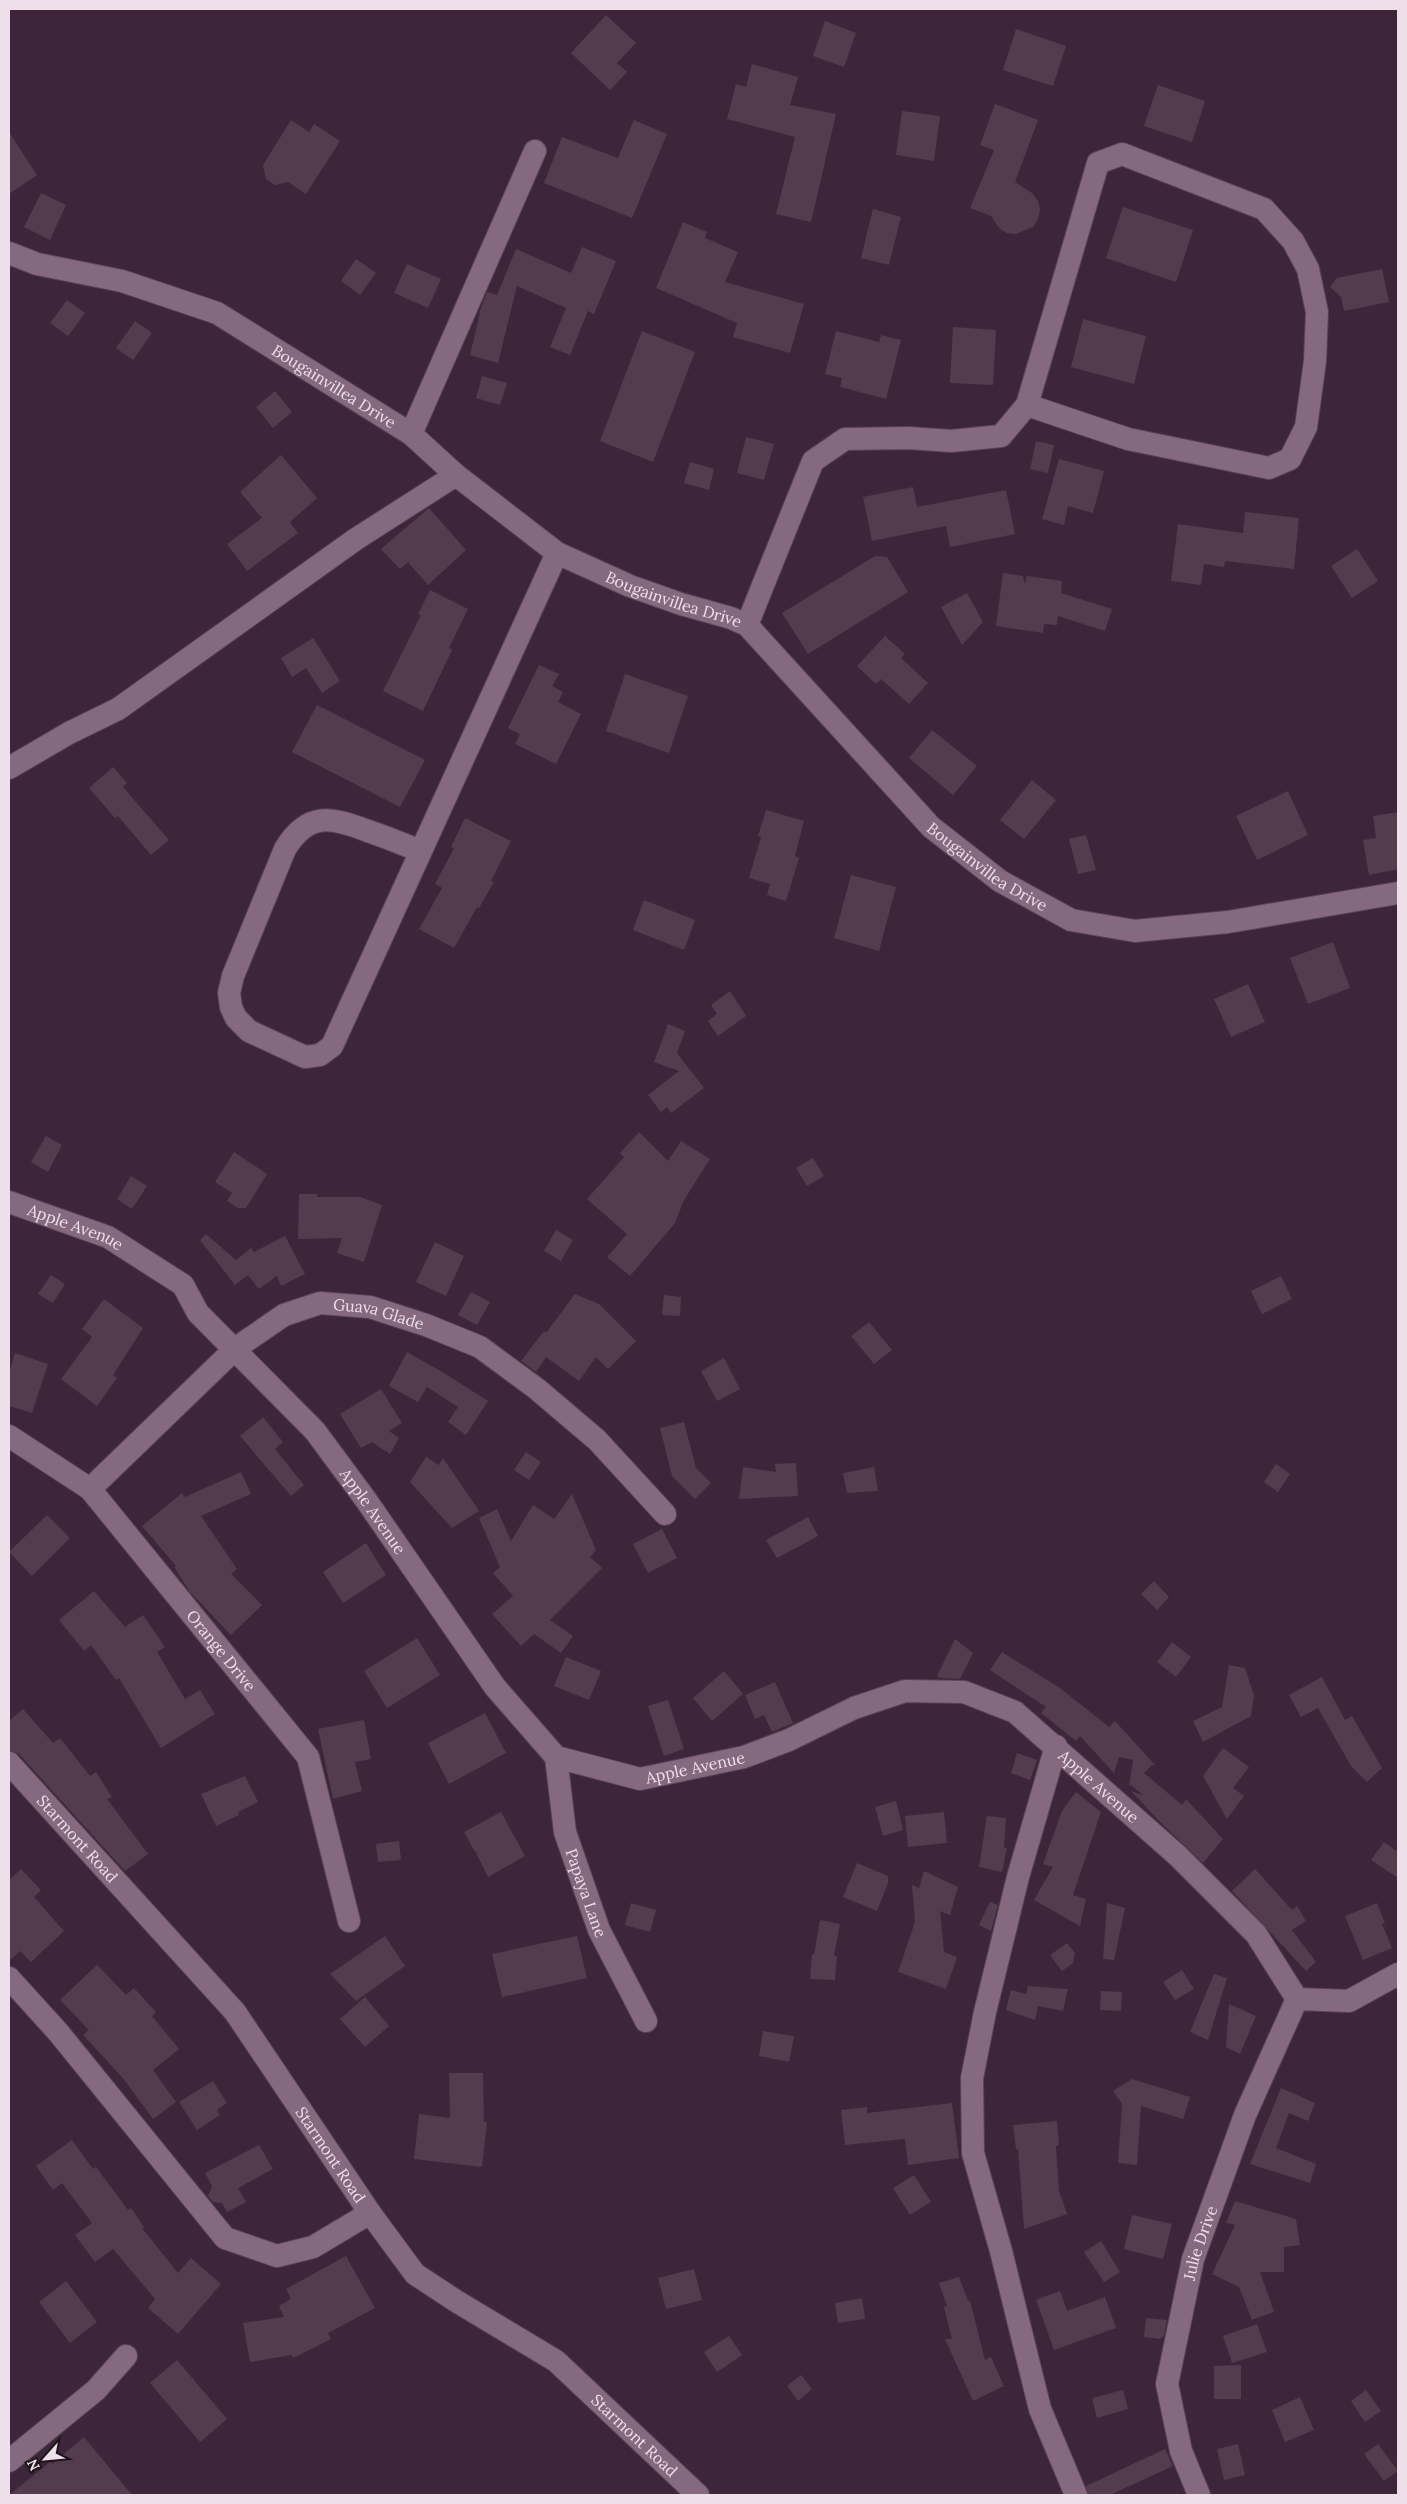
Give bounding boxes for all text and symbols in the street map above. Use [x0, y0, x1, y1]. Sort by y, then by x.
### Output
street label: Bougainvillea Drive [268, 340, 400, 432]
street label: Bougainvillea Drive [603, 566, 745, 632]
street label: Bougainvillea Drive [923, 818, 1051, 915]
street label: Apple Avenue [24, 1199, 127, 1254]
street label: Guava Glade [332, 1294, 427, 1334]
street label: Apple Avenue [335, 1463, 411, 1558]
street label: Orange Drive [182, 1606, 261, 1696]
street label: Apple Avenue [1054, 1745, 1144, 1827]
street label: Apple Avenue [643, 1747, 747, 1788]
street label: Starmont Road [33, 1791, 123, 1887]
street label: Papaya Lane [561, 1846, 611, 1941]
street label: Starmont Road [291, 2103, 370, 2207]
street label: Julie Drive [1179, 2203, 1222, 2283]
street label: Starmont Road [587, 2390, 682, 2481]
north arrow [20, 2434, 70, 2484]
text: N [23, 2456, 44, 2474]

